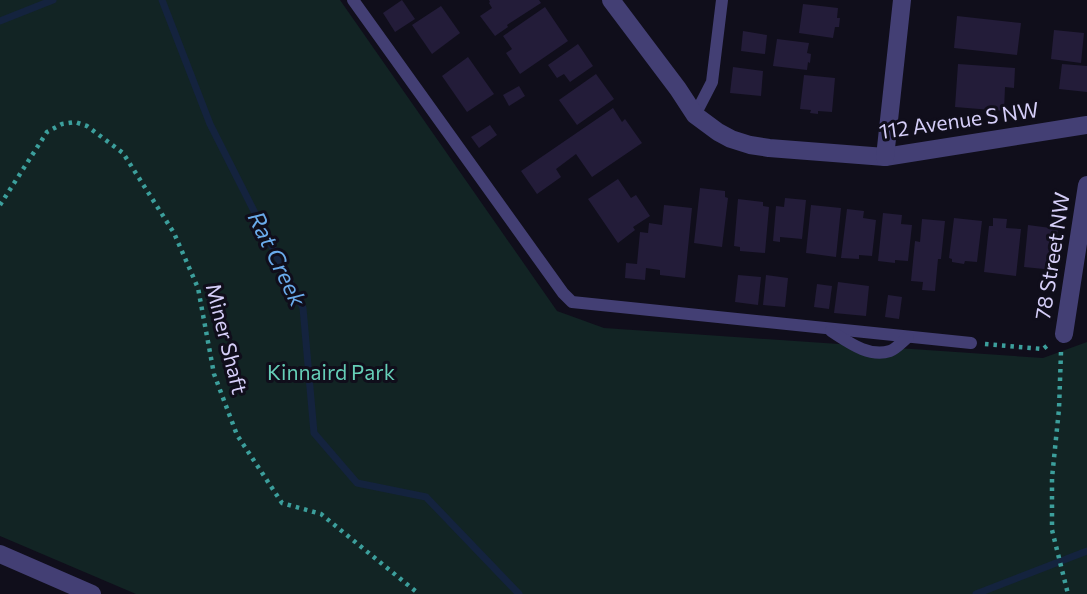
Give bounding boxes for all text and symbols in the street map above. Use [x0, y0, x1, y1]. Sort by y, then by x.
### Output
street label: 112 Avenue S NW [877, 96, 1040, 143]
street label: 78 Street NW [1029, 190, 1074, 321]
water label: Rat Creek [243, 206, 313, 311]
street label: Miner Shaft [202, 281, 253, 397]
park label: Kinnaird Park [267, 359, 395, 384]

